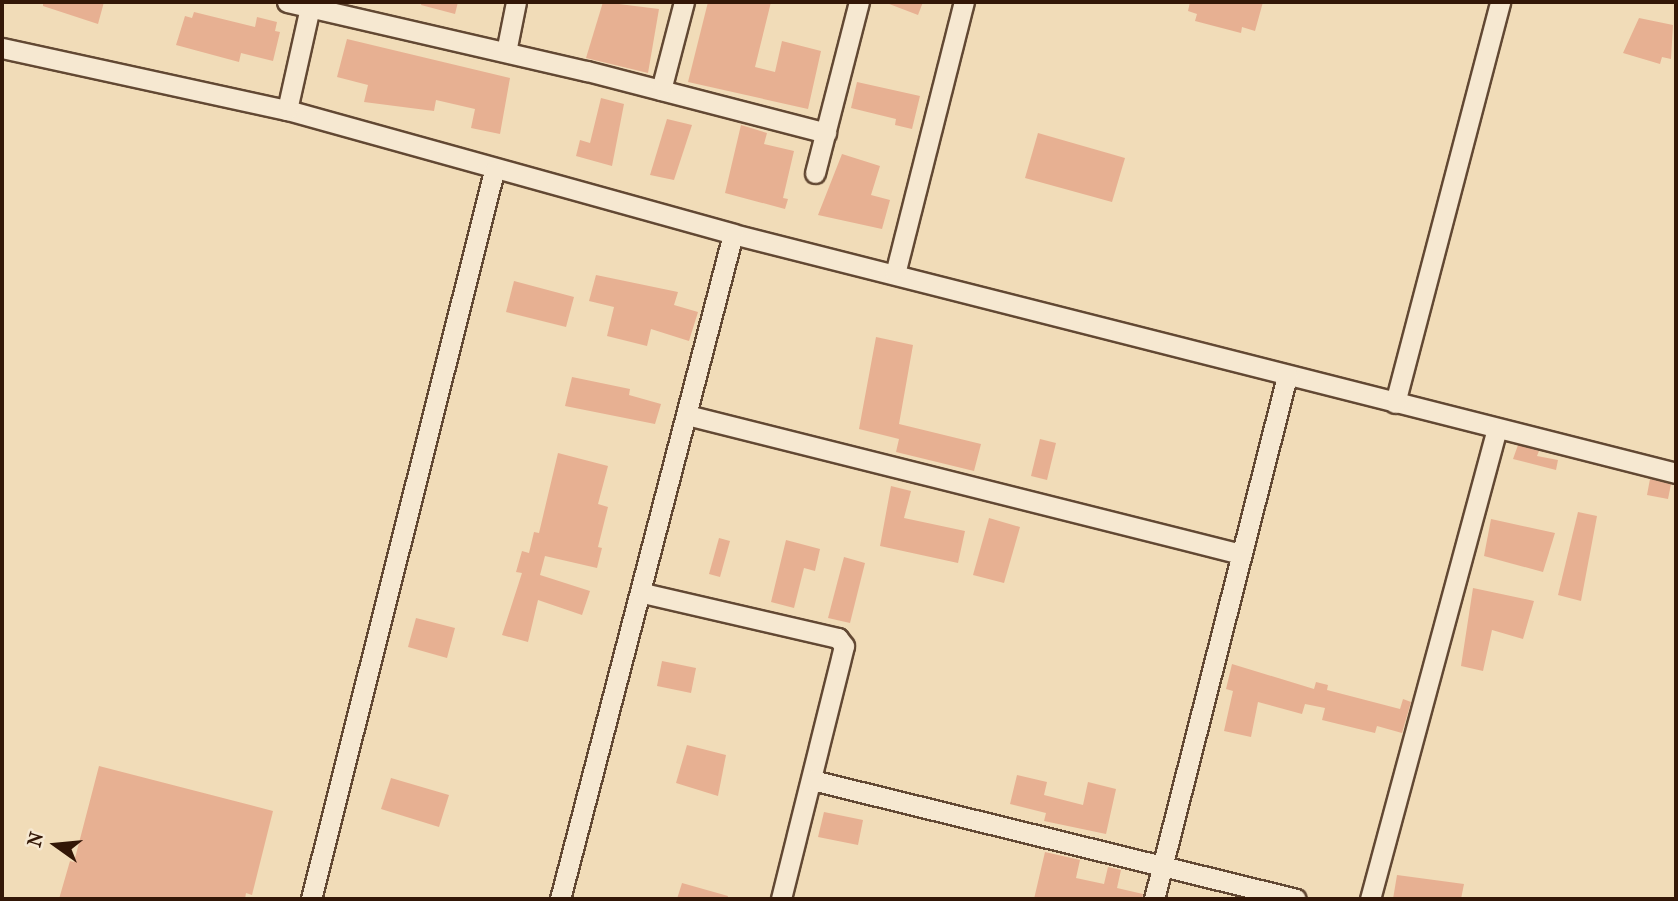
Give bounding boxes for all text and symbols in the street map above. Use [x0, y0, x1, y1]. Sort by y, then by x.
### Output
north arrow [21, 810, 91, 880]
text: N [23, 830, 48, 849]

